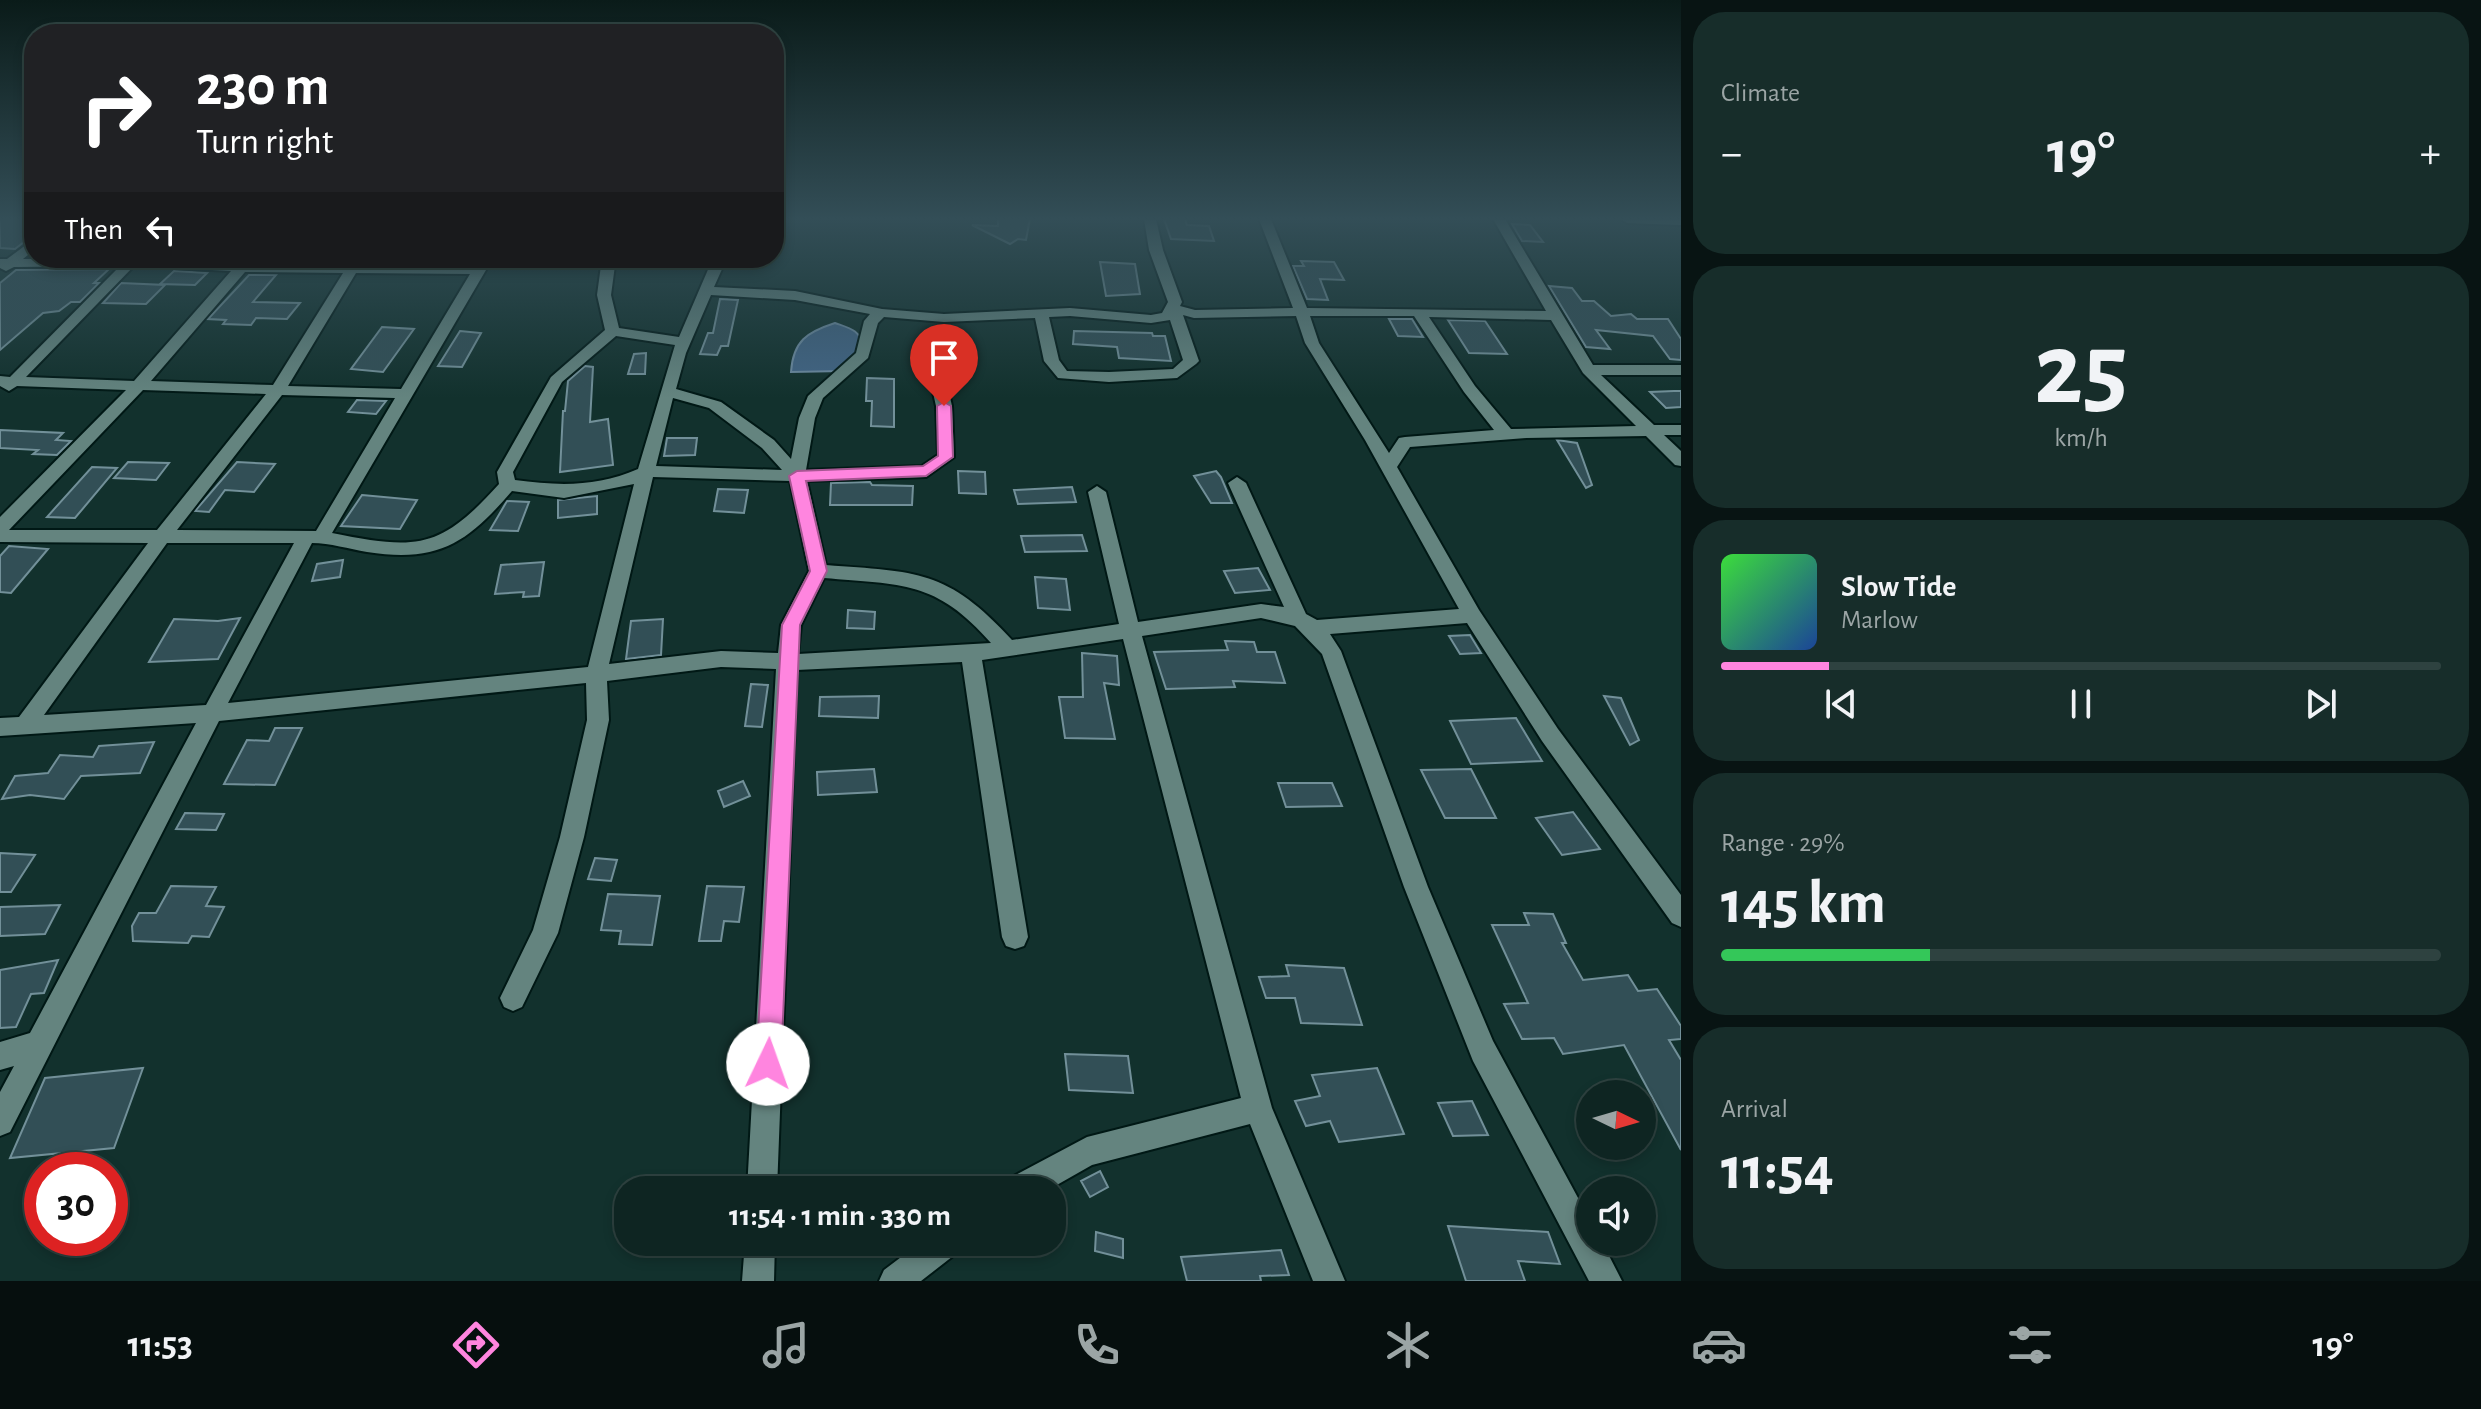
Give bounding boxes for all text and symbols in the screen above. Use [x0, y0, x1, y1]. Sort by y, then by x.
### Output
icon: right [64, 56, 168, 160]
text: 230 m [196, 59, 329, 115]
text: Climate [1721, 80, 1800, 106]
text: Turn right [196, 124, 333, 160]
text: 19° [2047, 124, 2115, 184]
text: − [1721, 132, 1742, 176]
text: + [2420, 132, 2441, 176]
icon: left [139, 208, 183, 252]
text: Then [64, 215, 123, 245]
text: 25 [2034, 319, 2128, 423]
pin [910, 324, 978, 406]
icon: arrive [922, 336, 966, 380]
text: km/h [2054, 425, 2108, 451]
text: Slow Tide [1841, 572, 1956, 602]
text: Marlow [1841, 607, 1918, 633]
icon: previous [1819, 682, 1863, 726]
icon: pause [2059, 682, 2103, 726]
icon: next [2299, 682, 2343, 726]
text: Range · 29% [1721, 830, 1845, 856]
text: 145 km [1721, 874, 1886, 934]
position arrow [726, 1022, 810, 1106]
north arrow [1576, 1080, 1656, 1160]
map controls [1576, 1080, 1656, 1256]
text: Arrival [1721, 1096, 1788, 1122]
text: 11:54 [1721, 1140, 1834, 1200]
speed limit sign: 30 [24, 1152, 128, 1256]
button: sound [1576, 1176, 1656, 1256]
text: 11:54 · 1 min · 330 m [729, 1201, 951, 1231]
icon: directions [448, 1317, 504, 1373]
icon: music [758, 1317, 814, 1373]
icon: phone [1069, 1317, 1125, 1373]
icon: climate [1380, 1317, 1436, 1373]
icon: car [1691, 1317, 1747, 1373]
icon: filters [2002, 1317, 2058, 1373]
text: 11:53 [127, 1327, 193, 1363]
text: 19° [2313, 1327, 2353, 1363]

